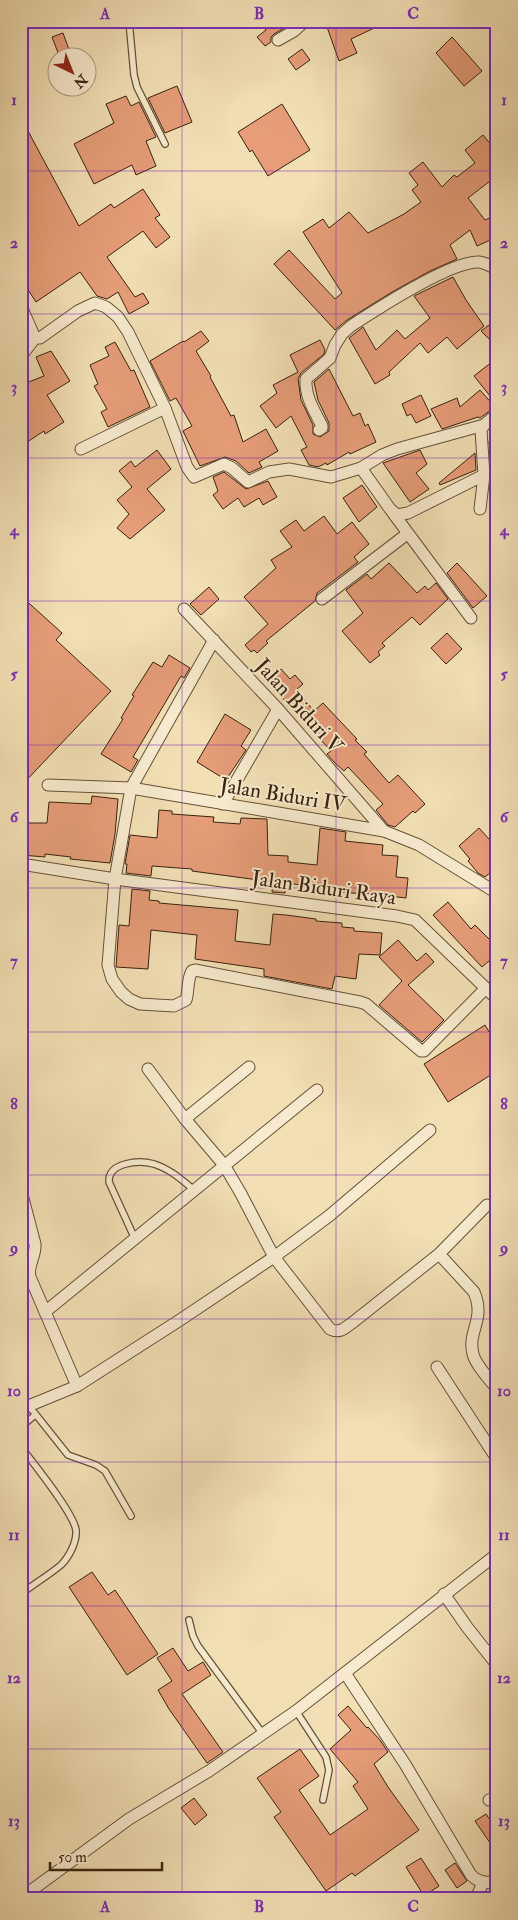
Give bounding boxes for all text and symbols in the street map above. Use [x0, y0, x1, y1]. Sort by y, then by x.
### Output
text: A [99, 4, 111, 24]
text: B [254, 4, 264, 24]
text: C [407, 4, 419, 24]
north arrow [48, 48, 98, 98]
text: N [70, 70, 92, 92]
text: 1 [11, 90, 17, 110]
text: 1 [501, 90, 507, 110]
text: 2 [10, 233, 18, 253]
text: 2 [500, 233, 508, 253]
text: 3 [11, 377, 17, 397]
text: 3 [501, 377, 507, 397]
text: 4 [9, 520, 20, 540]
text: 4 [499, 520, 510, 540]
street label: Jalan Biduri V [249, 652, 350, 760]
text: 5 [10, 664, 18, 684]
text: 5 [500, 664, 508, 684]
street label: Jalan Biduri IV [217, 772, 349, 818]
text: 6 [10, 807, 20, 827]
text: 6 [500, 807, 510, 827]
street label: Jalan Biduri Raya [249, 864, 398, 912]
text: 7 [10, 951, 18, 971]
text: 7 [500, 951, 508, 971]
text: 8 [10, 1094, 18, 1114]
text: 8 [500, 1094, 508, 1114]
text: 9 [8, 1238, 18, 1258]
text: 9 [498, 1238, 508, 1258]
text: 10 [7, 1381, 21, 1401]
text: 10 [497, 1381, 511, 1401]
text: 11 [8, 1525, 20, 1545]
text: 11 [498, 1525, 510, 1545]
text: 12 [7, 1668, 21, 1688]
text: 12 [497, 1668, 511, 1688]
text: 13 [8, 1811, 20, 1831]
text: 13 [498, 1811, 510, 1831]
scale bar [50, 1840, 162, 1872]
text: 50 m [58, 1848, 87, 1867]
text: A [99, 1897, 111, 1917]
text: B [254, 1897, 264, 1917]
text: C [407, 1897, 419, 1917]

